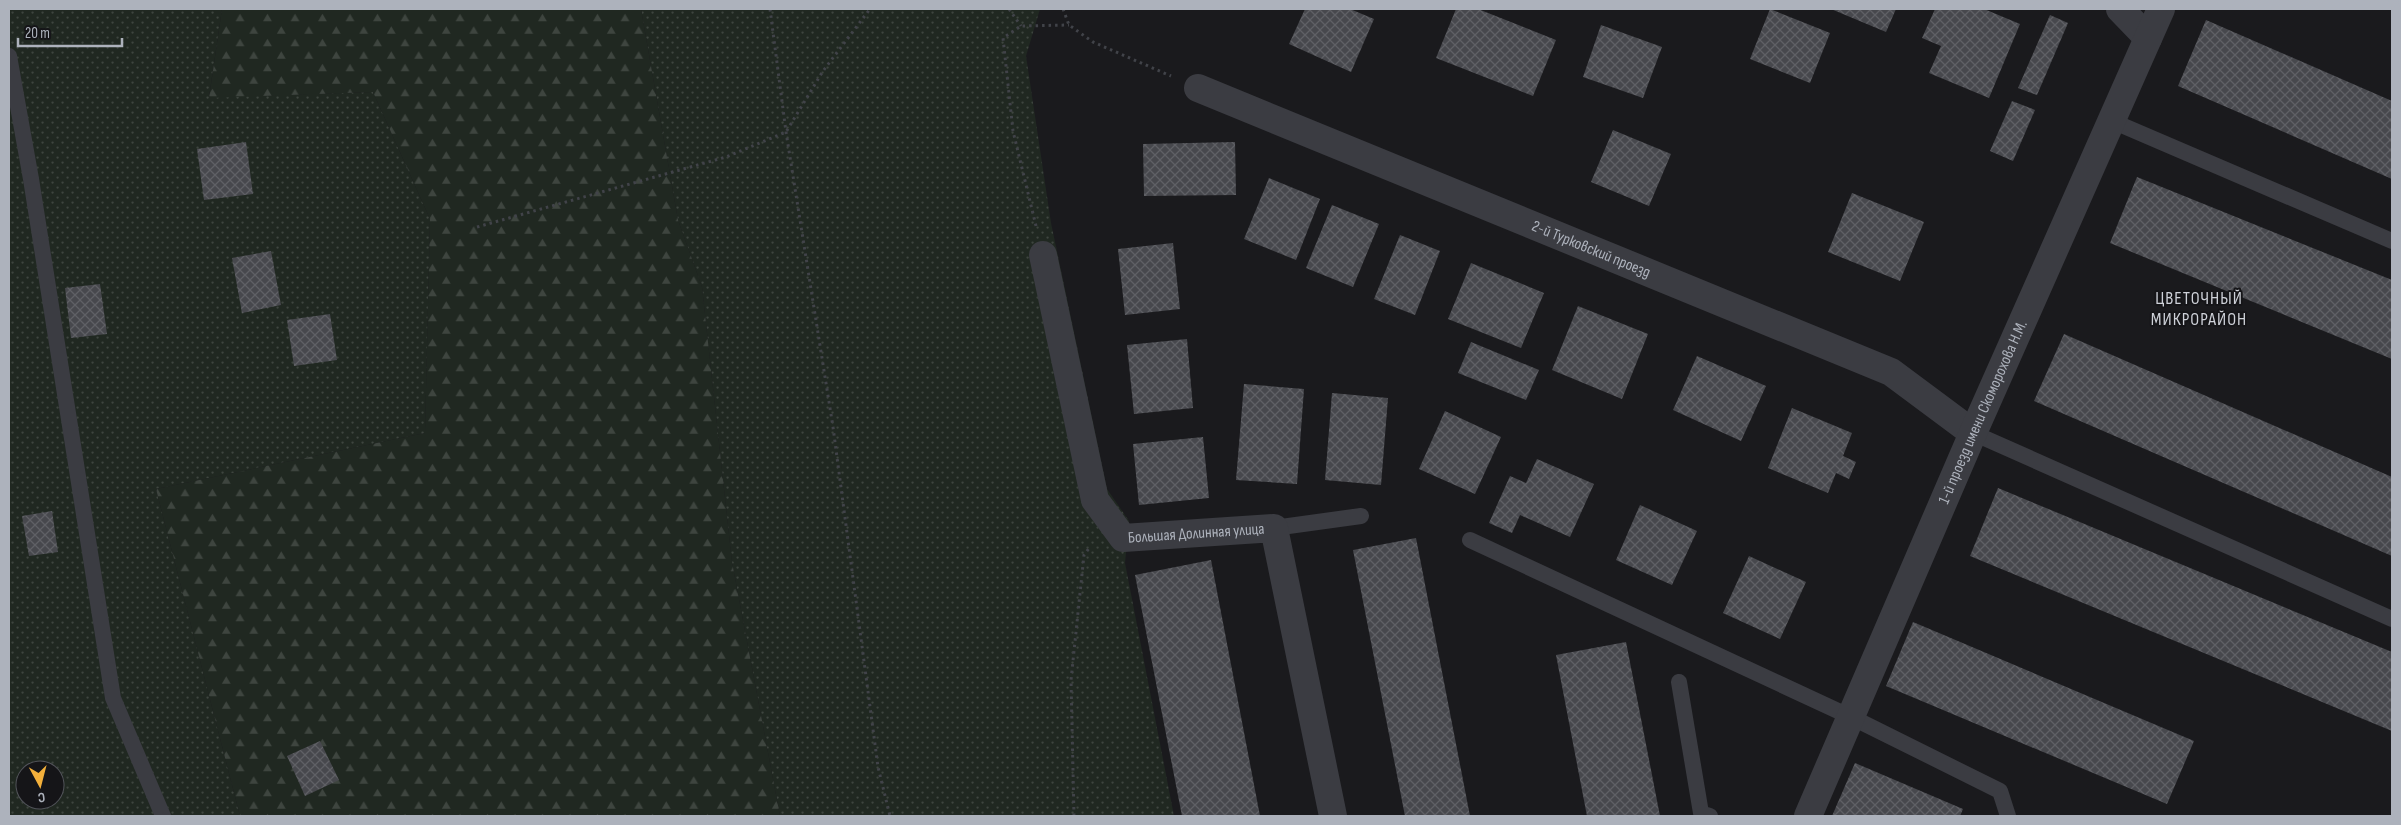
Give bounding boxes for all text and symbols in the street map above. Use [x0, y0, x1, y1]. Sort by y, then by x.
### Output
scale bar [18, 15, 121, 47]
text: 20 m [25, 24, 50, 43]
street label: 2-й Турковский проезд [1529, 216, 1653, 282]
district label: ЦВЕТОЧНЫЙ МИКРОРАЙОН [2151, 288, 2247, 330]
street label: 1-й проезд имени Скоморохова Н.М. [1934, 317, 2031, 507]
street label: Большая Долинная улица [1127, 519, 1265, 547]
north arrow [15, 760, 65, 810]
text: С [37, 789, 46, 806]

